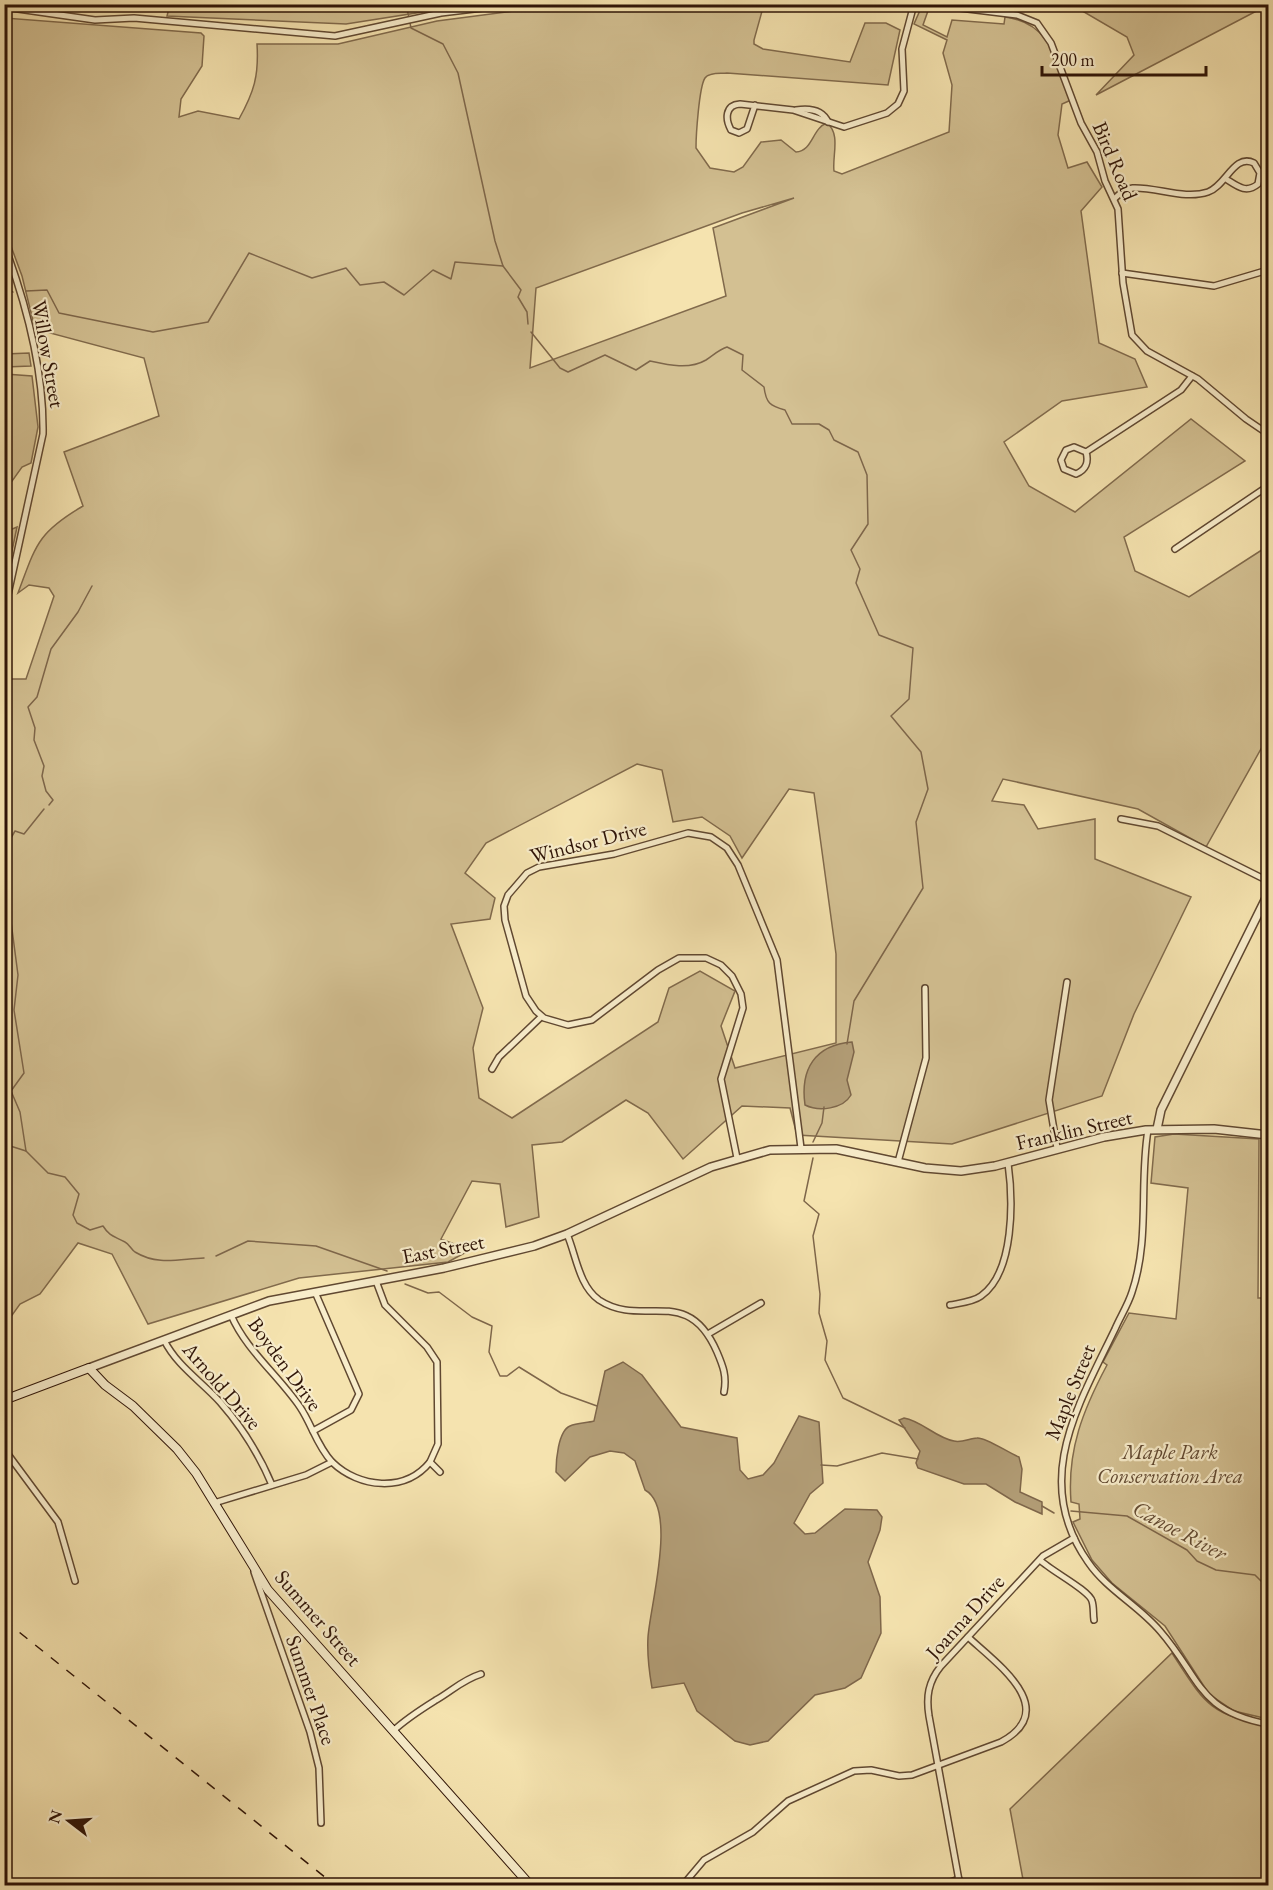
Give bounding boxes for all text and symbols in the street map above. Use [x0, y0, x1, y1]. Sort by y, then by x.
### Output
scale bar [1042, 39, 1206, 77]
text: 200 m [1051, 48, 1095, 71]
street label: Bird Road [1087, 117, 1144, 205]
street label: Willow Street [26, 298, 71, 410]
street label: Windsor Drive [527, 814, 649, 869]
street label: Franklin Street [1013, 1103, 1135, 1156]
street label: East Street [399, 1227, 487, 1270]
street label: Boyden Drive [242, 1311, 329, 1416]
street label: Arnold Drive [176, 1336, 268, 1435]
street label: Maple Street [1038, 1340, 1101, 1444]
park label: Maple Park Conservation Area [1097, 1438, 1243, 1489]
water label: Canoe River [1128, 1494, 1233, 1568]
street label: Summer Street [269, 1564, 368, 1672]
street label: Joanna Drive [918, 1569, 1010, 1666]
street label: Summer Place [280, 1631, 343, 1748]
north arrow [39, 1791, 99, 1851]
text: N [43, 1807, 67, 1826]

